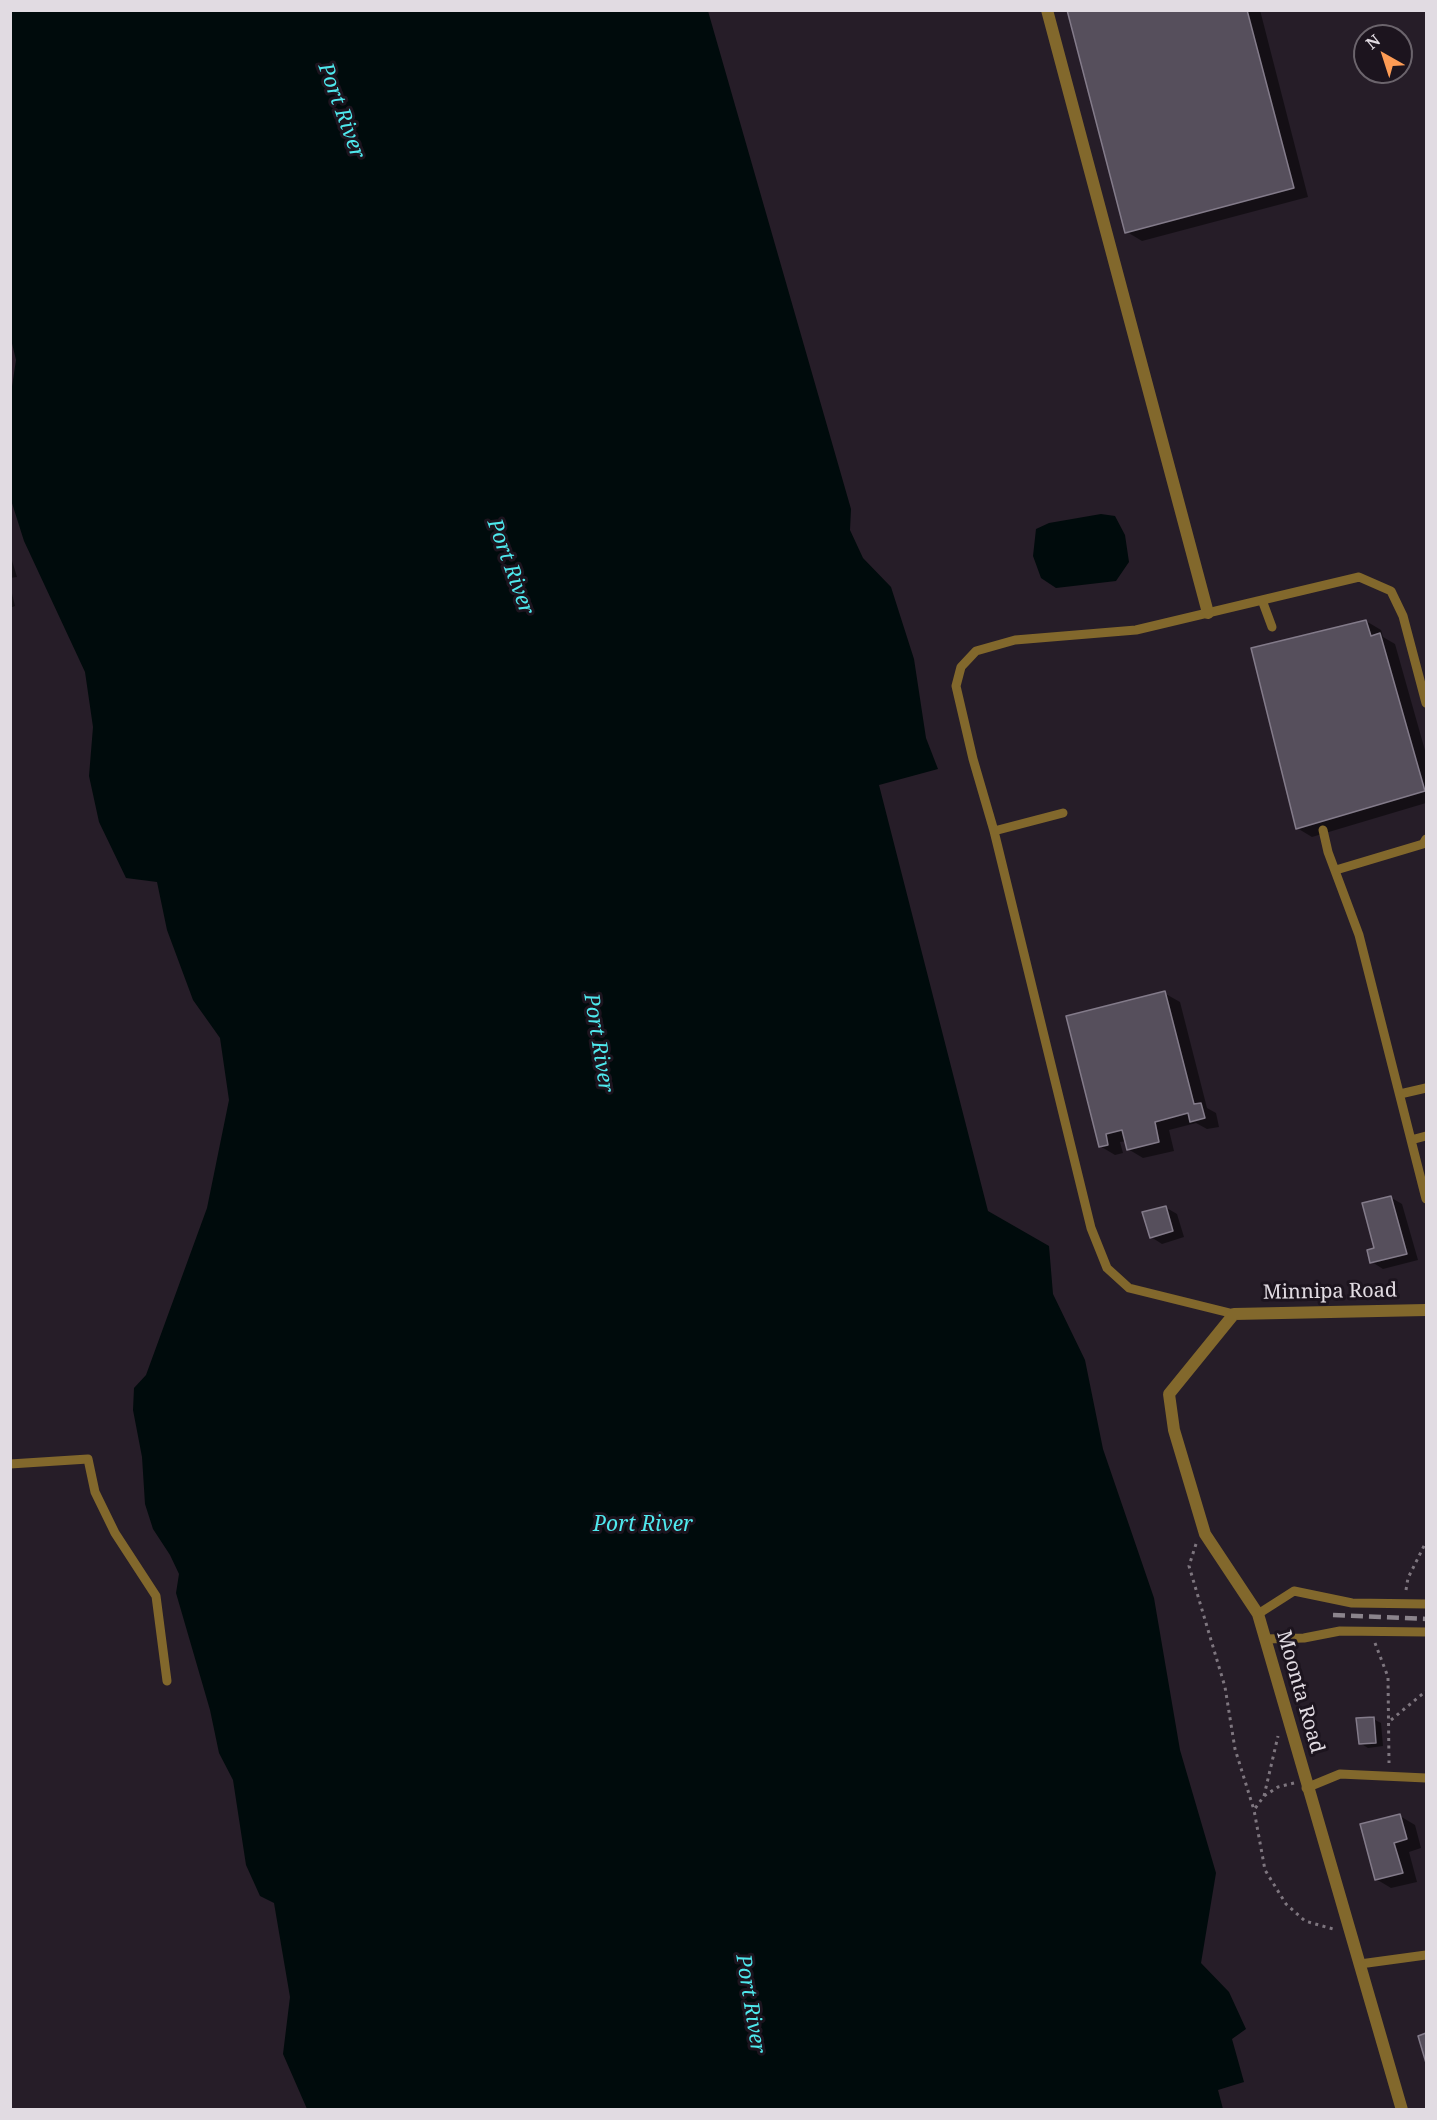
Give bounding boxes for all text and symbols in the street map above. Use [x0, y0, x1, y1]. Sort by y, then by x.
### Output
north arrow [1353, 24, 1413, 84]
text: N [1361, 29, 1385, 54]
water label: Port River [312, 60, 370, 162]
water label: Port River [481, 516, 539, 618]
water label: Port River [578, 992, 618, 1094]
street label: Minnipa Road [1263, 1279, 1397, 1305]
water label: Port River [593, 1512, 693, 1538]
street label: Moonta Road [1271, 1628, 1329, 1756]
water label: Port River [730, 1953, 770, 2055]

